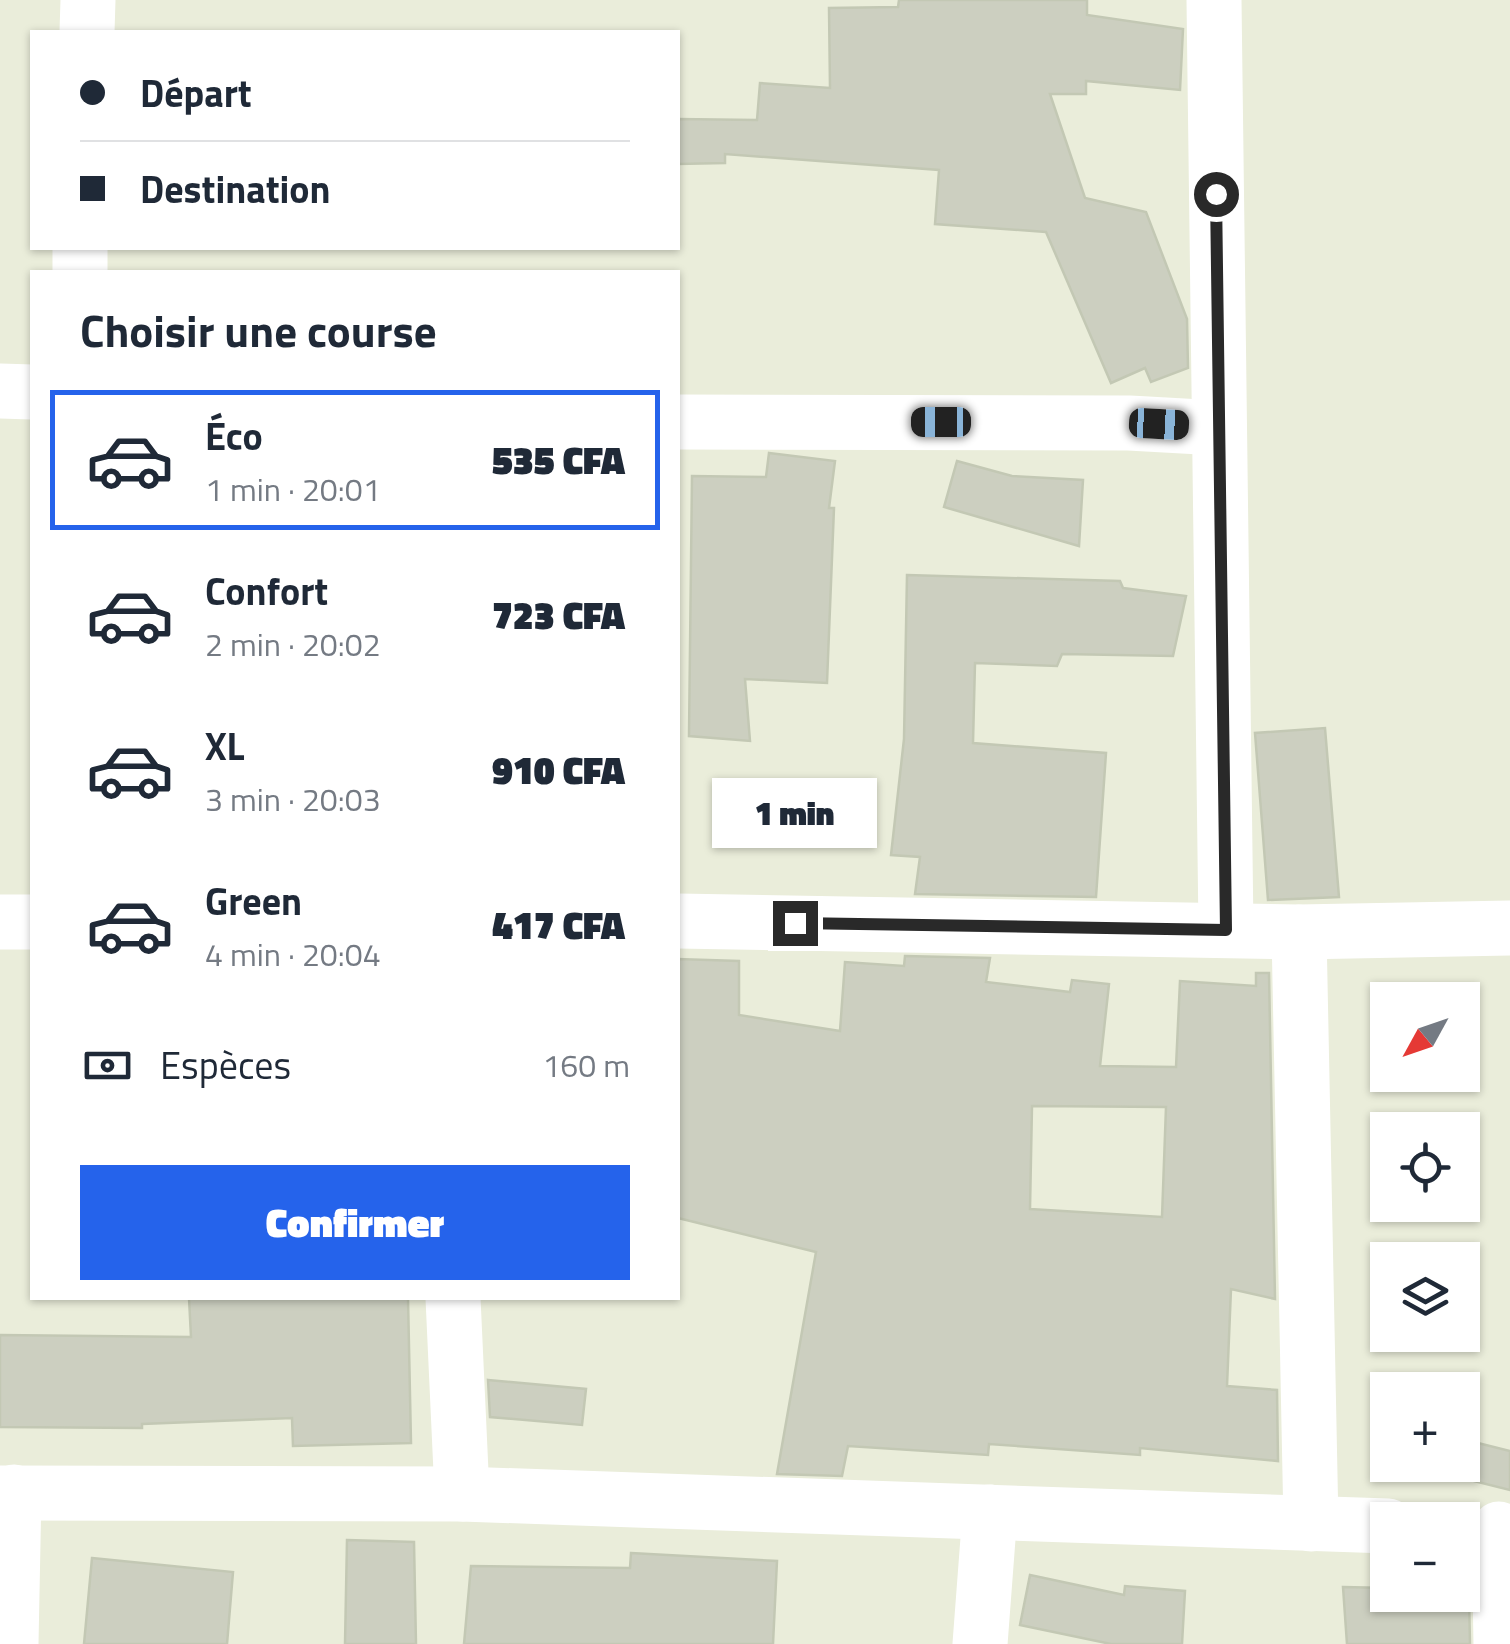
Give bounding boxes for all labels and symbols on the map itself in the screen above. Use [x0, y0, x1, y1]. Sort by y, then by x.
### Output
route start [1194, 172, 1239, 217]
car [911, 407, 971, 437]
car [1128, 407, 1190, 441]
callout: 1 min [712, 778, 878, 848]
route end [773, 901, 818, 946]
north arrow [1370, 982, 1480, 1092]

